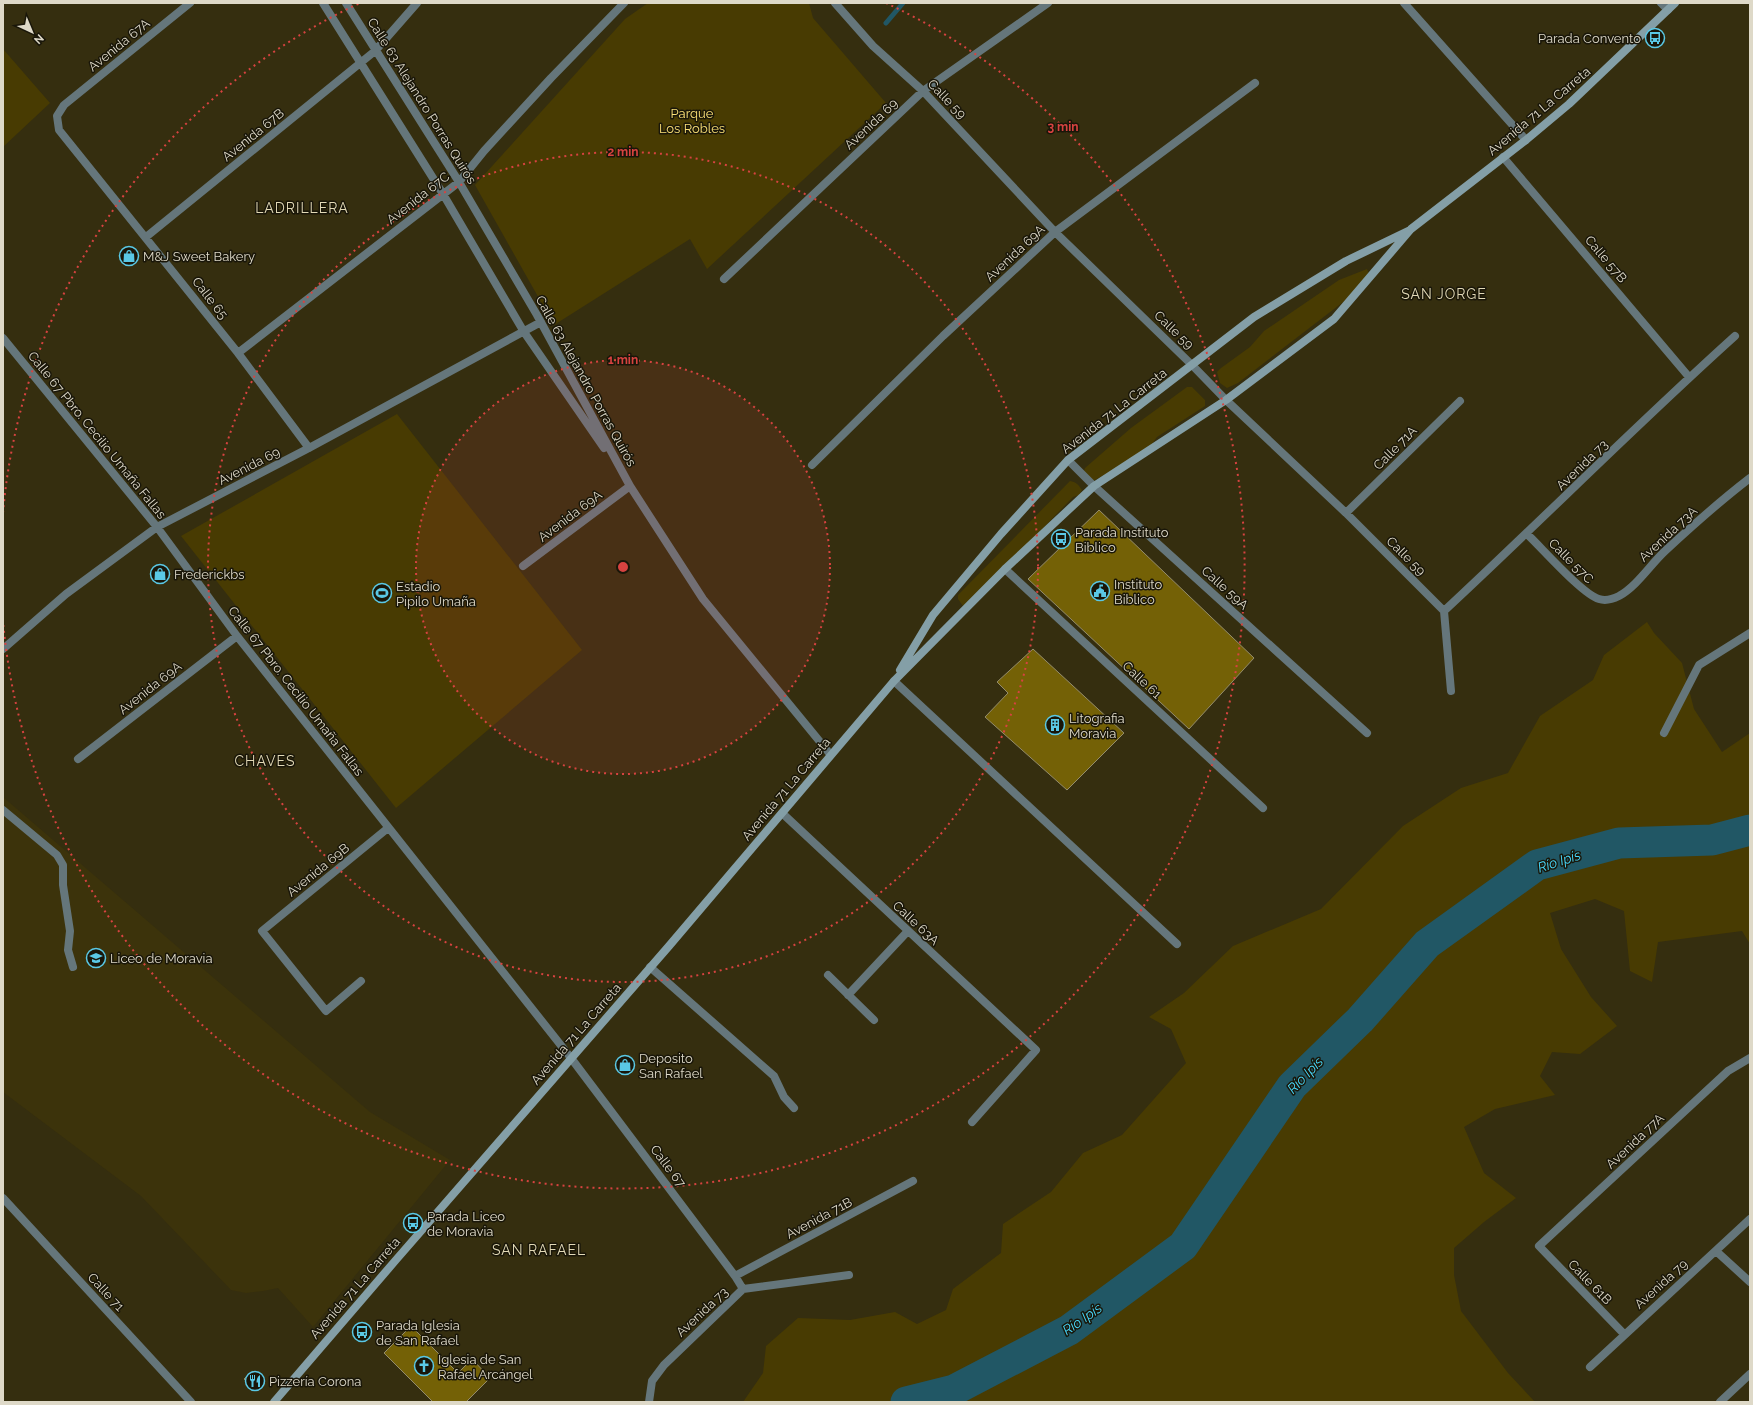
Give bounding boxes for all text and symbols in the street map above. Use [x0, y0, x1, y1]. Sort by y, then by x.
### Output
north arrow [12, 12, 52, 52]
street label: Calle 63 Alejandro Porras Quirós [365, 15, 479, 187]
street label: Avenida 67A [85, 16, 153, 74]
bus stop icon: Parada Convento [1644, 27, 1666, 49]
text: N [31, 31, 46, 46]
place label: Parada Convento [1538, 31, 1641, 46]
street label: Avenida 71 La Carreta [1485, 64, 1593, 158]
street label: Calle 59 [925, 76, 970, 122]
street label: Avenida 69 [841, 95, 901, 152]
street label: Avenida 67B [219, 105, 287, 164]
park label: Parque Los Robles [659, 106, 725, 136]
text: 3 min [1047, 120, 1079, 134]
text: 2 min [607, 145, 639, 159]
street label: Avenida 67C [384, 169, 452, 227]
district label: LADRILLERA [255, 200, 349, 216]
street label: Avenida 69A [982, 222, 1048, 284]
street label: Calle 57B [1582, 232, 1630, 286]
shop icon: M&J Sweet Bakery [118, 245, 140, 267]
place label: M&J Sweet Bakery [143, 249, 255, 264]
street label: Calle 65 [189, 274, 231, 322]
district label: SAN JORGE [1401, 286, 1487, 302]
street label: Calle 63 Alejandro Porras Quirós [533, 293, 639, 469]
street label: Calle 59 [1151, 308, 1197, 353]
street label: Calle 67 Pbro. Cecilio Umaña Fallas [25, 348, 169, 522]
text: 1 min [608, 353, 638, 367]
street label: Avenida 71 La Carreta [1058, 365, 1170, 457]
street label: Calle 71A [1370, 423, 1420, 473]
street label: Avenida 73 [1553, 437, 1611, 493]
street label: Avenida 69 [216, 444, 283, 488]
street label: Avenida 69A [535, 487, 605, 545]
street label: Avenida 73A [1636, 503, 1700, 565]
place label: Parada Instituto Biblico [1075, 525, 1169, 555]
bus stop icon: Parada Instituto Biblico [1050, 528, 1072, 550]
street label: Calle 59 [1383, 533, 1429, 579]
street label: Calle 57C [1546, 536, 1596, 586]
centre of rings [616, 560, 630, 574]
shop icon: Frederickbs [149, 563, 171, 585]
street label: Calle 59A [1199, 563, 1252, 613]
place label: Frederickbs [174, 567, 245, 582]
place label: Instituto Biblico [1114, 577, 1163, 607]
place label: Estadio Pipilo Umaña [396, 579, 476, 609]
public building icon: Instituto Biblico [1089, 580, 1111, 602]
sports icon: Estadio Pipilo Umaña [371, 582, 393, 604]
street label: Calle 67 Pbro. Cecilio Umaña Fallas [225, 603, 367, 779]
street label: Calle 61 [1120, 658, 1165, 702]
street label: Avenida 69A [115, 659, 185, 717]
place label: Litografia Moravia [1069, 711, 1125, 741]
building icon: Litografia Moravia [1044, 714, 1066, 736]
street label: Avenida 71 La Carreta [739, 735, 833, 843]
district label: CHAVES [234, 753, 296, 769]
street label: Avenida 69B [284, 840, 352, 900]
water label: Río Ipís [1535, 846, 1583, 875]
street label: Calle 63A [890, 898, 942, 948]
school or university icon: Liceo de Moravia [85, 947, 107, 969]
place label: Liceo de Moravia [110, 951, 213, 966]
street label: Avenida 71 La Carreta [528, 980, 624, 1088]
place label: Deposito San Rafael [639, 1051, 703, 1081]
water label: Río Ipís [1284, 1053, 1327, 1097]
shop icon: Deposito San Rafael [614, 1054, 636, 1076]
street label: Avenida 77A [1603, 1110, 1667, 1172]
street label: Calle 67 [647, 1142, 689, 1190]
street label: Avenida 71B [783, 1194, 855, 1242]
place label: Parada Liceo de Moravia [427, 1209, 505, 1239]
bus stop icon: Parada Liceo de Moravia [402, 1212, 424, 1234]
street label: Avenida 71 La Carreta [307, 1234, 403, 1342]
district label: SAN RAFAEL [492, 1242, 586, 1258]
street label: Avenida 79 [1631, 1256, 1691, 1312]
street label: Calle 61B [1565, 1257, 1615, 1308]
street label: Calle 71 [85, 1270, 128, 1314]
street label: Avenida 73 [673, 1284, 731, 1340]
water label: Río Ipís [1059, 1299, 1105, 1338]
place label: Parada Iglesia de San Rafael [376, 1318, 460, 1348]
bus stop icon: Parada Iglesia de San Rafael [351, 1321, 373, 1343]
place label: Iglesia de San Rafael Arcángel [438, 1352, 533, 1382]
church icon: Iglesia de San Rafael Arcángel [413, 1355, 435, 1377]
restaurant icon: Pizzería Corona [244, 1370, 266, 1392]
place label: Pizzería Corona [269, 1374, 361, 1389]

